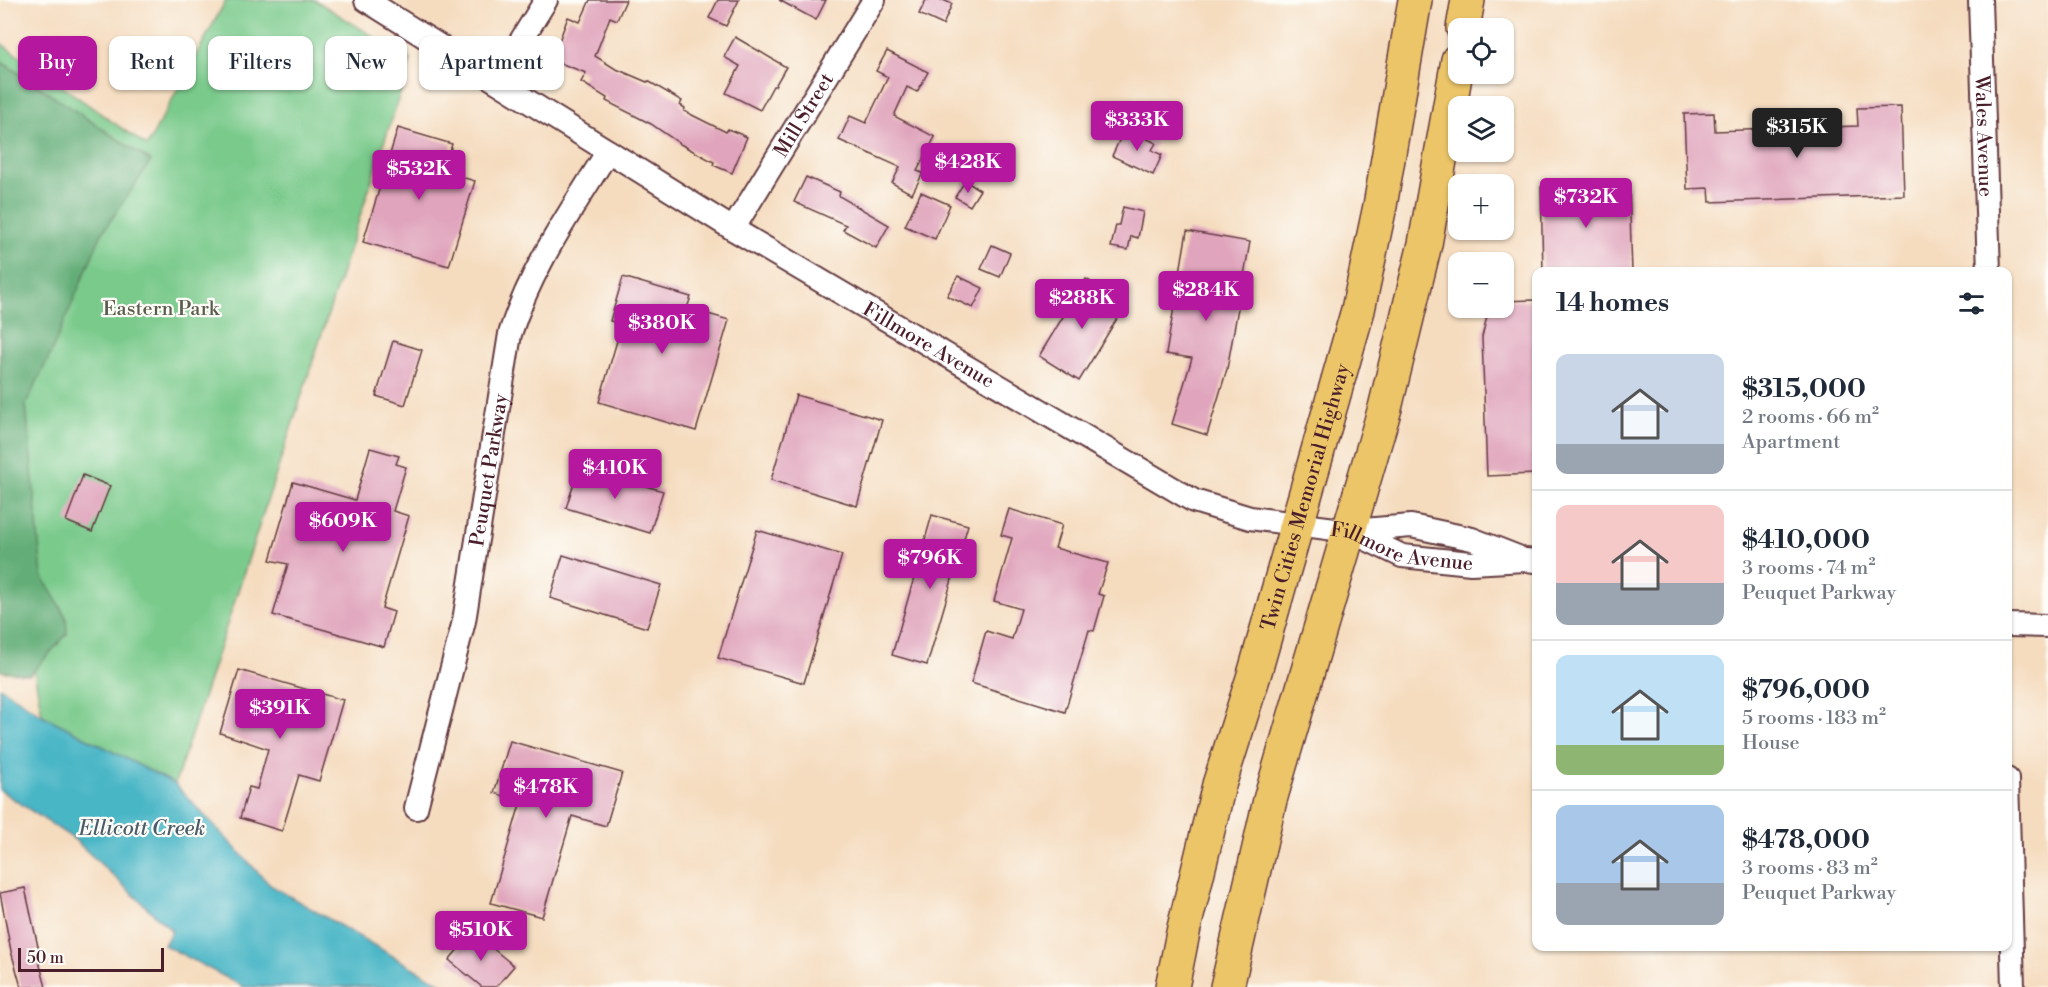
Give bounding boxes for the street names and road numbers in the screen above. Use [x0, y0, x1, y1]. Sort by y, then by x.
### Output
street label: Mill Street [769, 69, 840, 163]
street label: Wales Avenue [1968, 74, 1998, 197]
street label: Fillmore Avenue [858, 297, 999, 394]
street label: Twin Cities Memorial Highway [1256, 361, 1356, 634]
street label: Peuquet Parkway [465, 392, 514, 548]
street label: Fillmore Avenue [1329, 518, 1474, 577]

